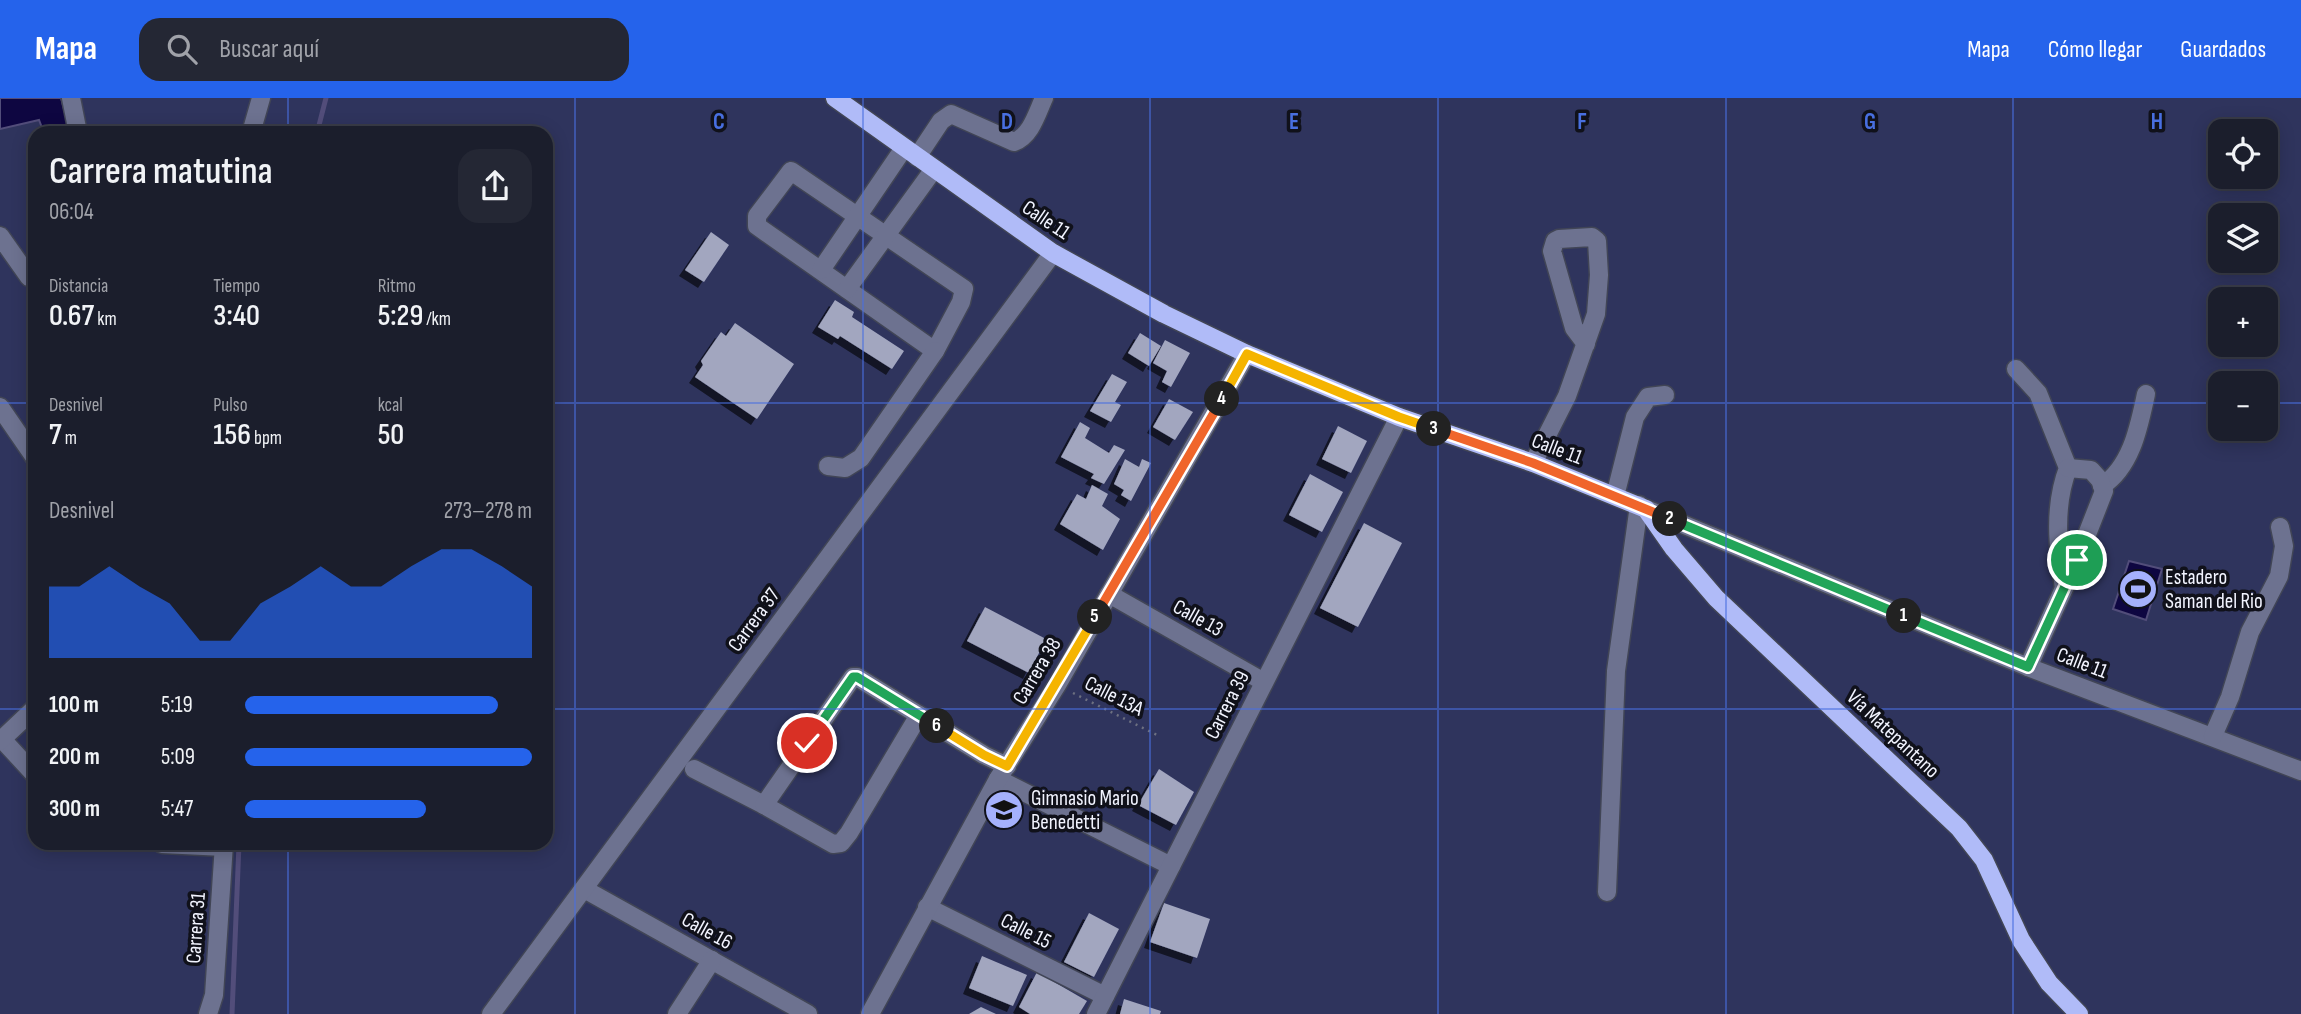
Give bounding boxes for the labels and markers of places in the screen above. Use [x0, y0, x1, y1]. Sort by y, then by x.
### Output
pin: 4 [1204, 382, 1240, 416]
pin: 3 [1416, 412, 1452, 446]
pin: 2 [1652, 502, 1688, 536]
pin [2047, 530, 2107, 590]
place label: Estadero Saman del Rio [2165, 565, 2263, 614]
sports icon: Estadero Saman del Rio [2117, 568, 2159, 610]
pin: 1 [1886, 598, 1922, 634]
pin: 5 [1078, 600, 1112, 634]
pin: 6 [920, 708, 954, 744]
pin [777, 713, 837, 773]
place label: Gimnasio Mario Benedetti [1031, 786, 1139, 835]
school or university icon: Gimnasio Mario Benedetti [983, 789, 1025, 831]

